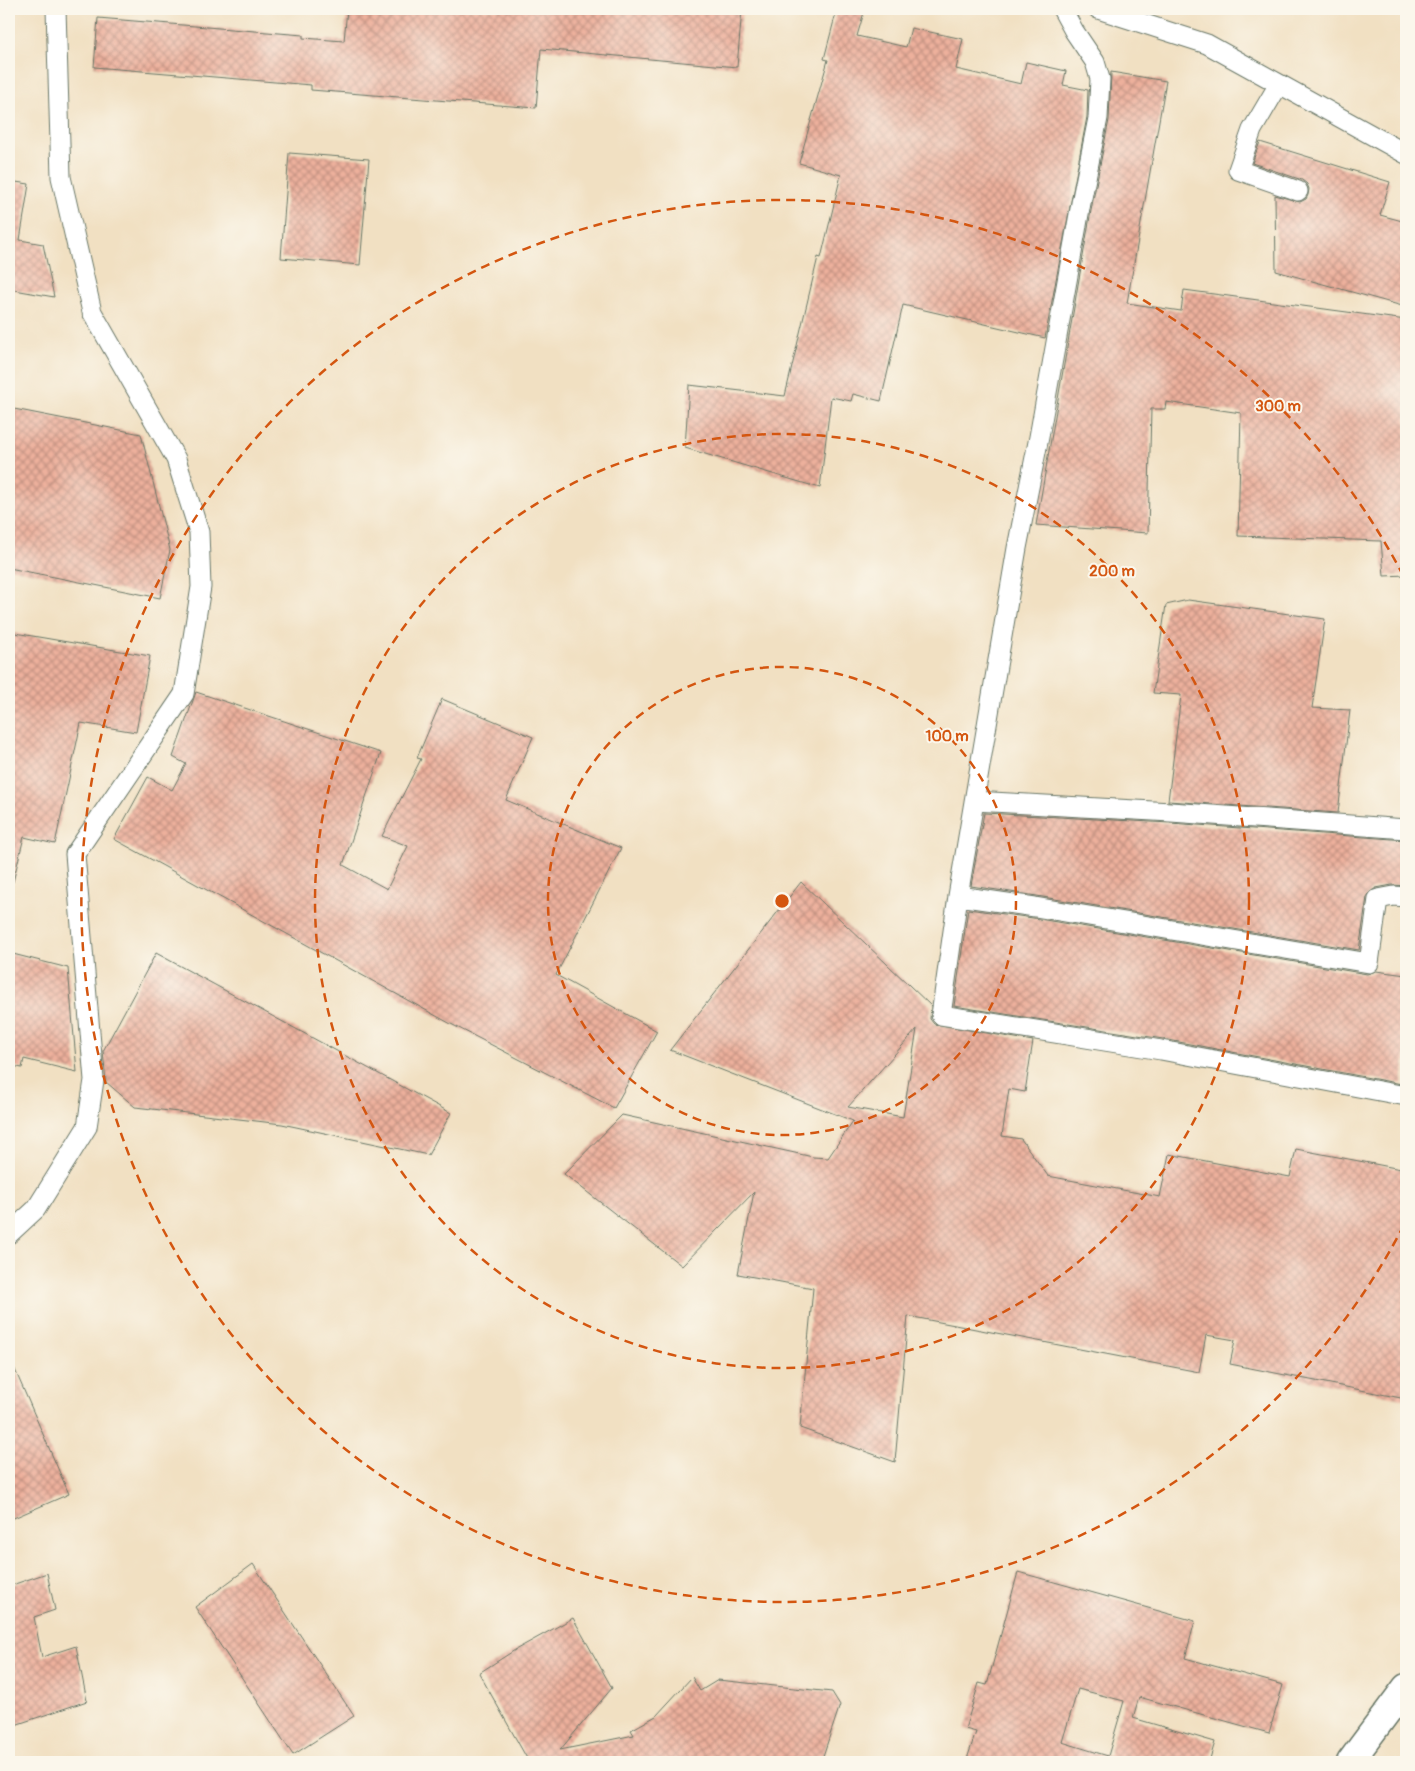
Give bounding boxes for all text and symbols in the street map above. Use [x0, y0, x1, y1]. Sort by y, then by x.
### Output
text: 300 m [1255, 397, 1301, 416]
text: 200 m [1089, 562, 1135, 581]
text: 100 m [926, 727, 968, 746]
centre of rings [773, 892, 791, 910]

